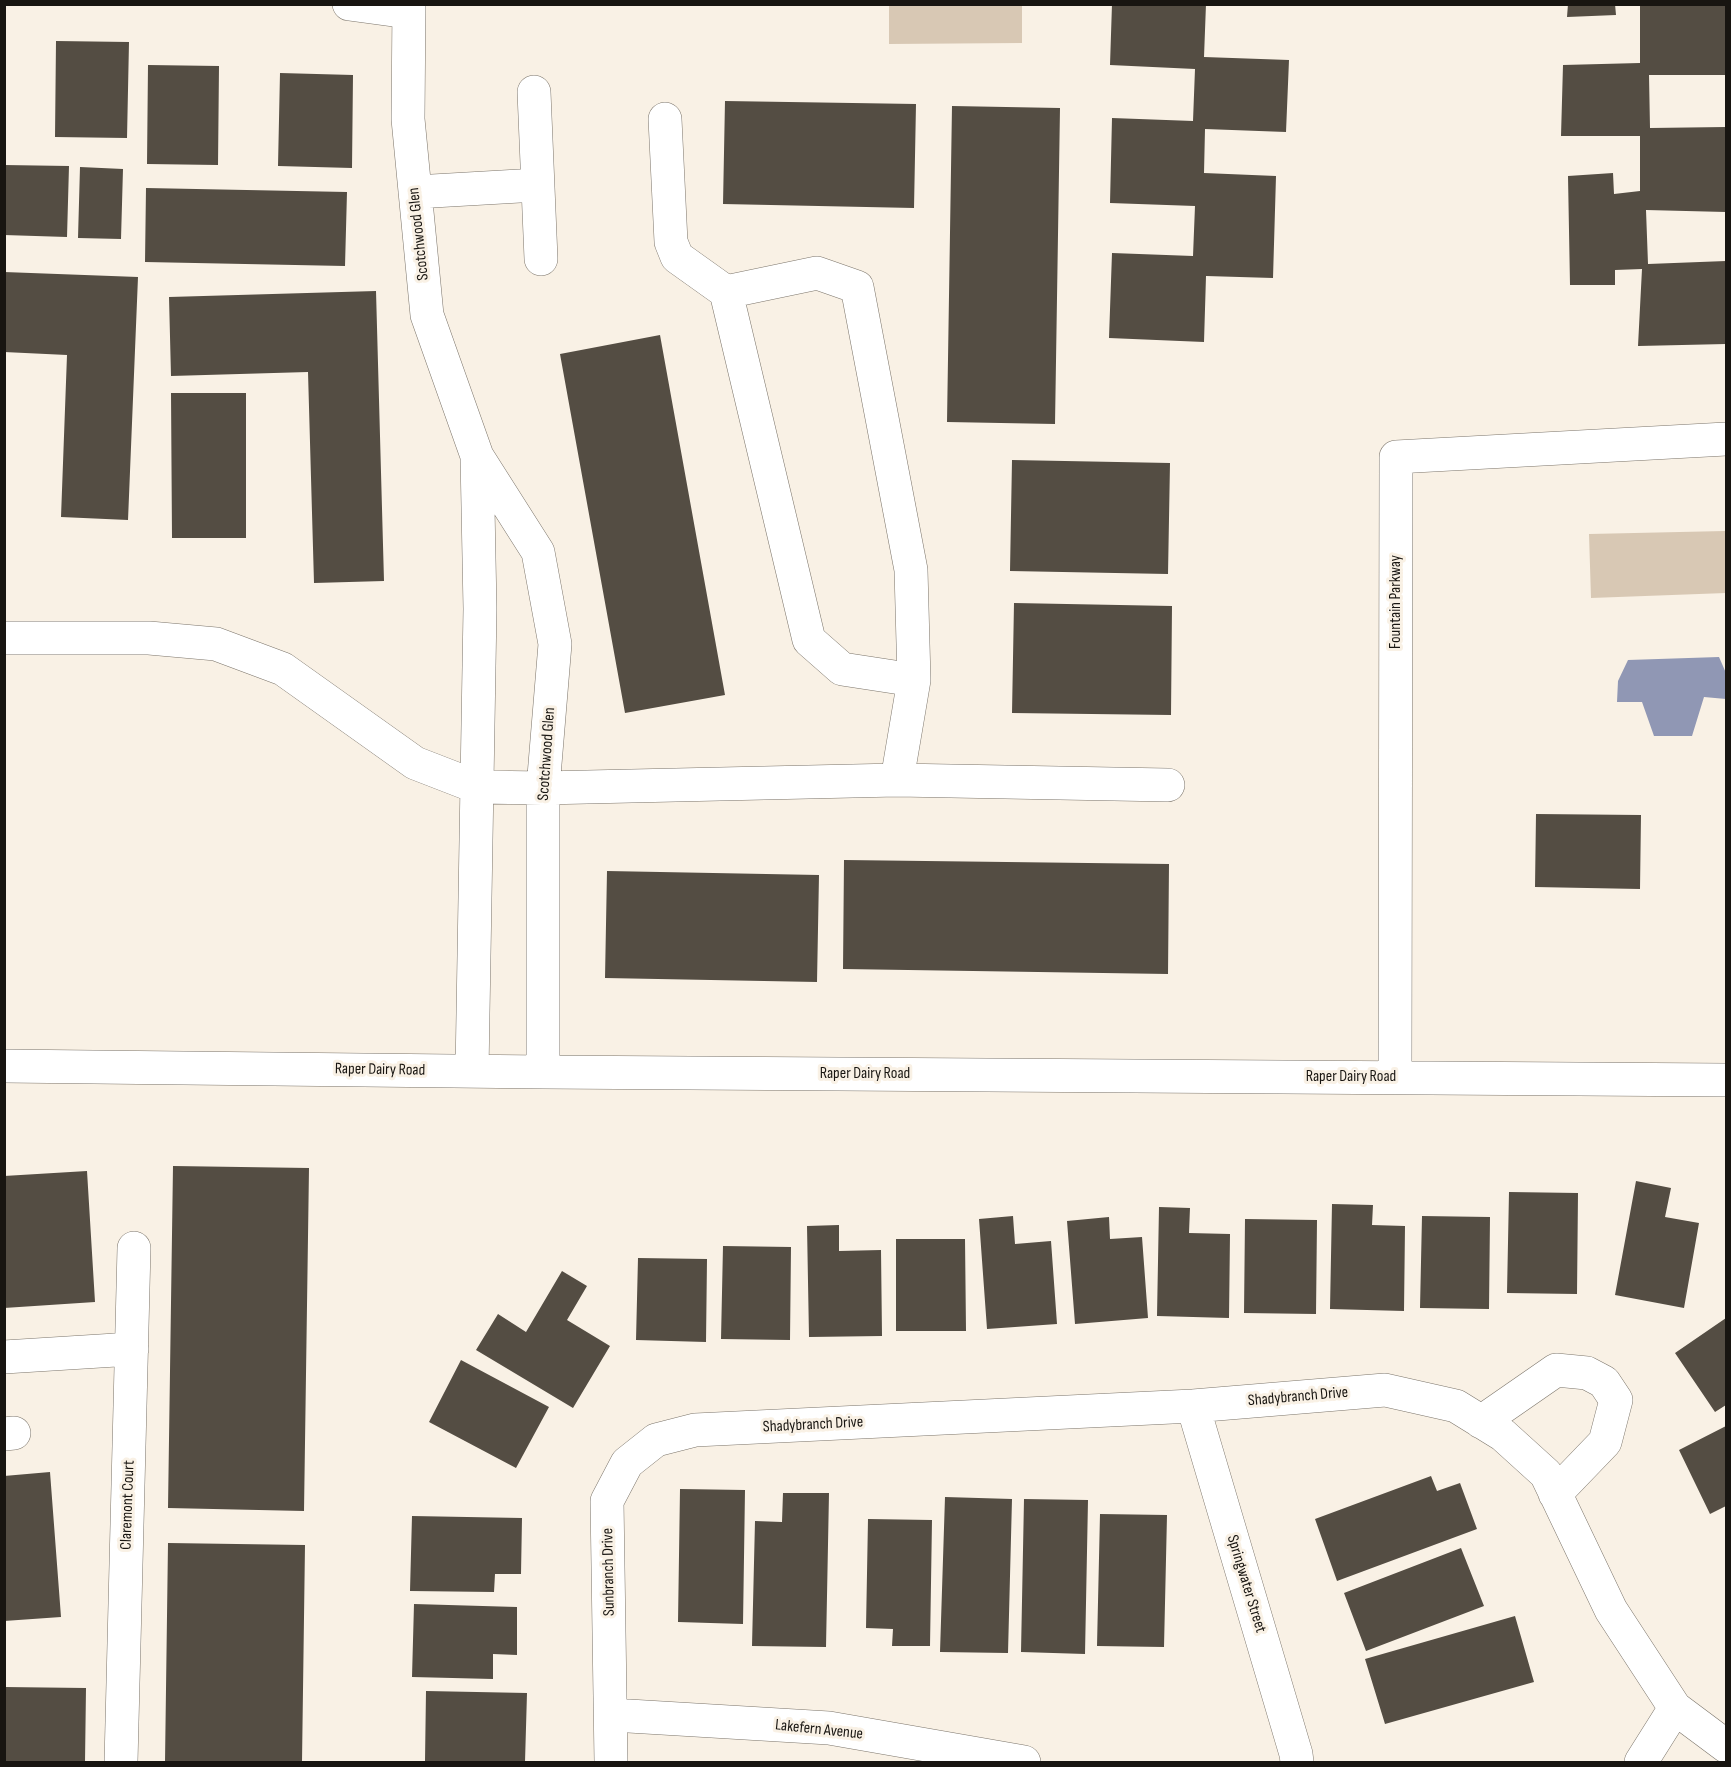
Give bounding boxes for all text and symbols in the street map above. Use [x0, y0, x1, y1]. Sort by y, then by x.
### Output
street label: Scotchwood Glen [405, 187, 433, 281]
street label: Fountain Parkway [1386, 555, 1406, 649]
street label: Scotchwood Glen [534, 707, 560, 801]
street label: Raper Dairy Road [335, 1060, 425, 1080]
street label: Raper Dairy Road [820, 1064, 910, 1084]
street label: Raper Dairy Road [1306, 1067, 1396, 1087]
street label: Shadybranch Drive [1247, 1383, 1349, 1411]
street label: Shadybranch Drive [762, 1413, 864, 1437]
street label: Claremont Court [117, 1460, 139, 1550]
street label: Sunbranch Drive [599, 1528, 619, 1616]
street label: Springwater Street [1222, 1533, 1270, 1635]
street label: Lakefern Avenue [774, 1716, 864, 1744]

